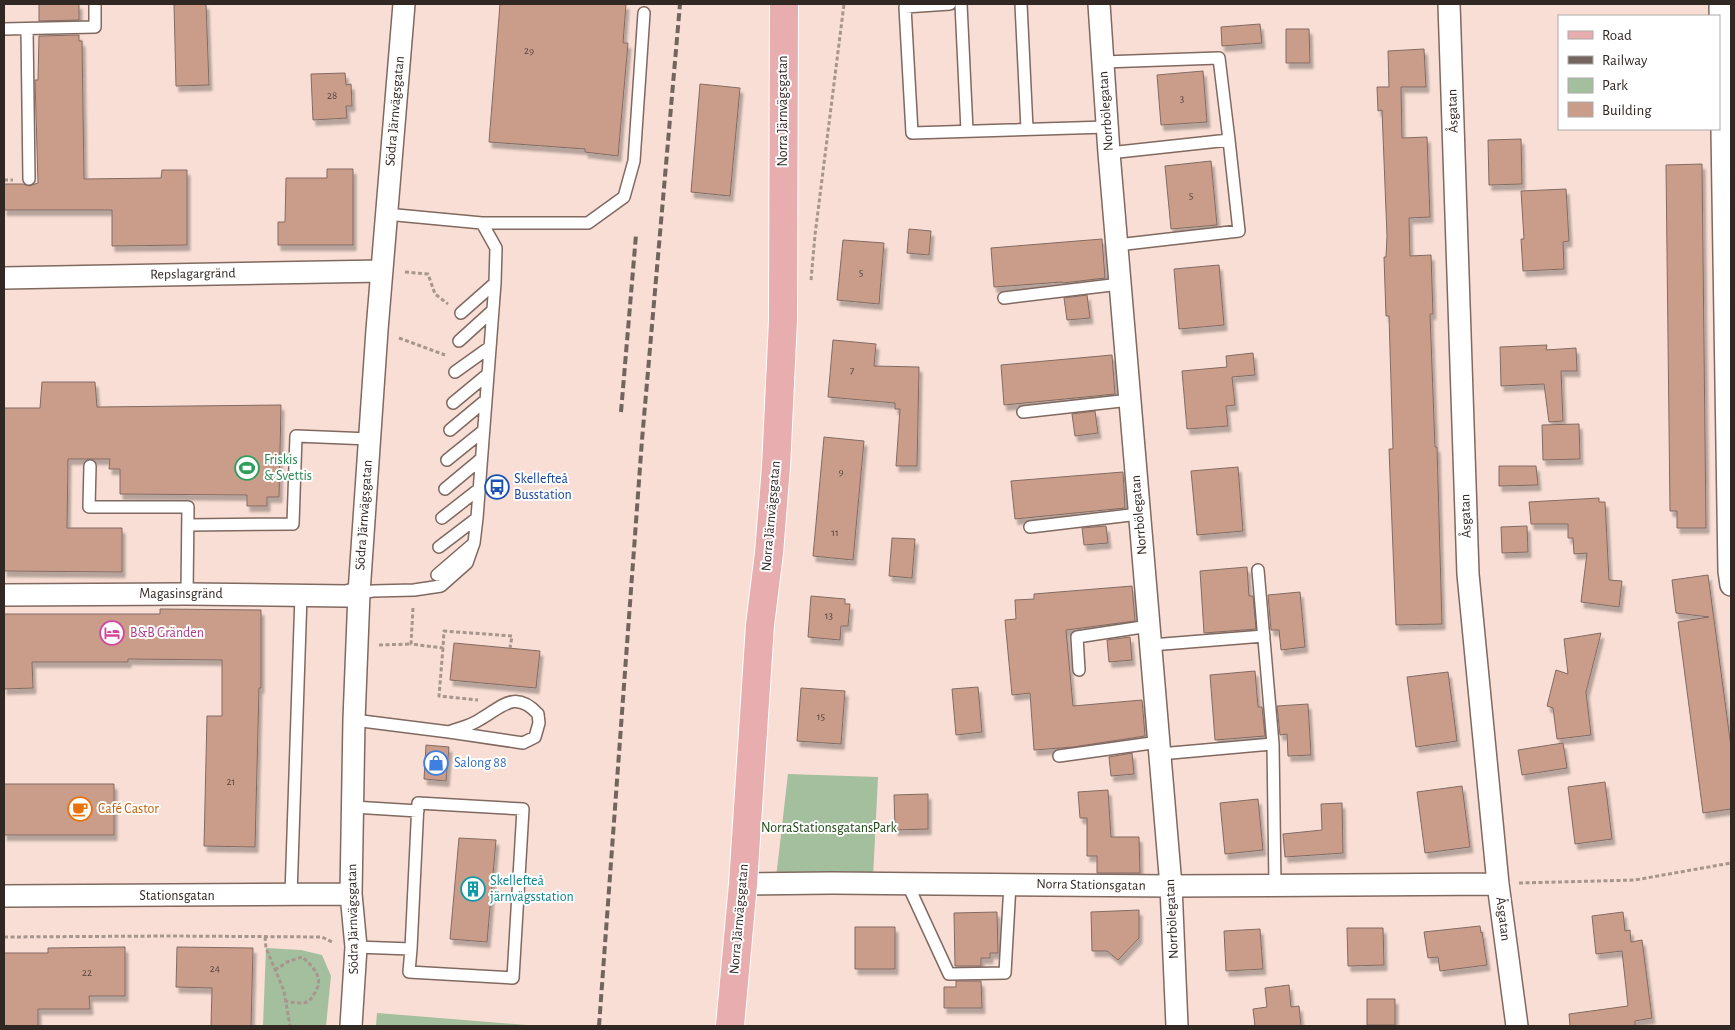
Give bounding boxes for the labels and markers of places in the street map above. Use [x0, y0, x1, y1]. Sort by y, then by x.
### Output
place label: Friskis & Svettis [264, 453, 312, 483]
sports icon: Friskis & Svettis [234, 455, 260, 481]
place label: Skellefteå Busstation [514, 472, 572, 502]
bus stop icon: Skellefteå Busstation [484, 474, 510, 500]
hotel icon: B&B Gränden [99, 620, 125, 646]
place label: B&B Gränden [130, 626, 204, 640]
shop icon: Salong 88 [423, 750, 449, 776]
place label: Salong 88 [454, 756, 507, 770]
cafe icon: Café Castor [67, 796, 93, 822]
place label: Café Castor [98, 802, 159, 816]
place label: Skellefteå järnvägsstation [490, 874, 574, 904]
building icon: Skellefteå järnvägsstation [460, 876, 486, 902]

